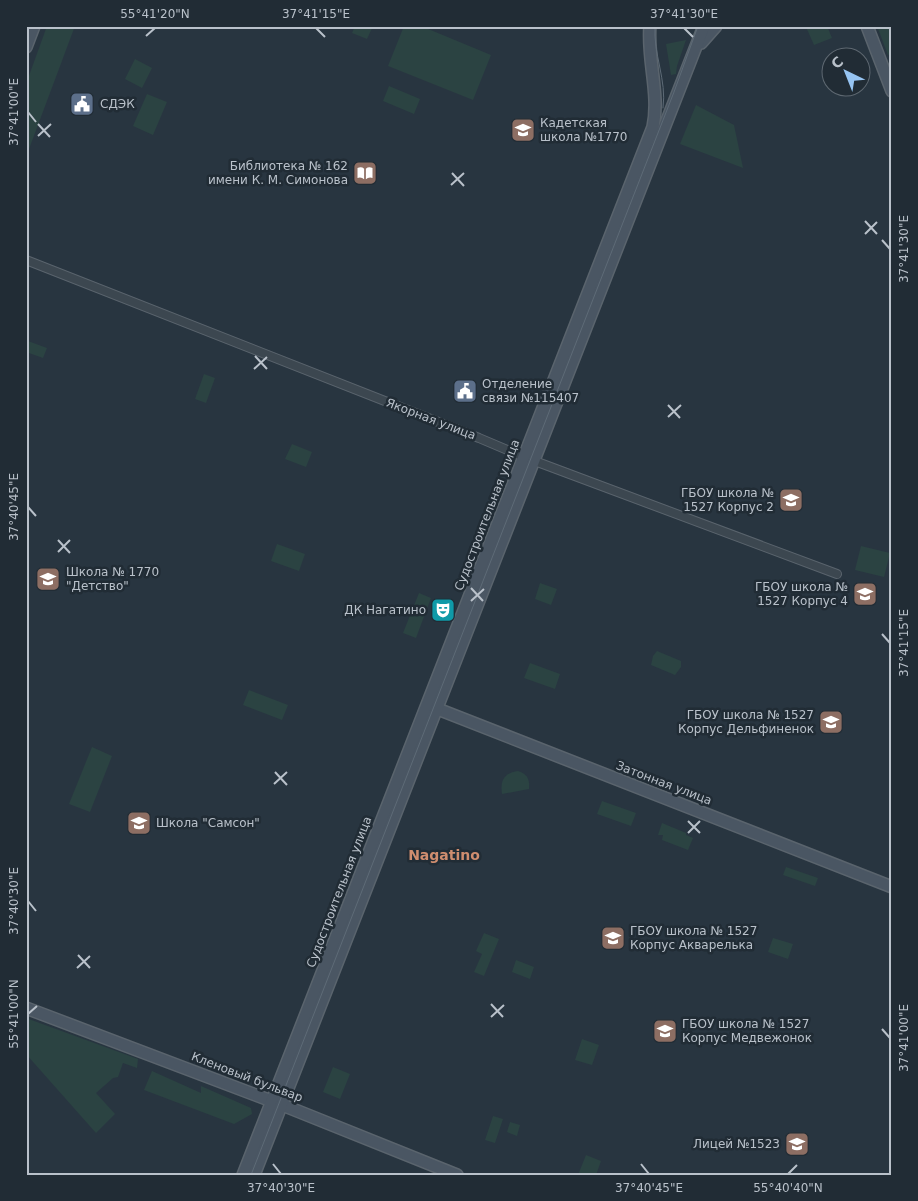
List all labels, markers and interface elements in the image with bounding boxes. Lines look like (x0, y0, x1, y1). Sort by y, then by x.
text: 55°41'20"N (120, 7, 190, 21)
text: 37°41'15"E (282, 7, 350, 21)
text: 37°41'30"E (650, 7, 718, 21)
north arrow (820, 48, 870, 98)
text: С (828, 53, 846, 72)
text: 37°41'00"E (7, 78, 21, 146)
public building icon: СДЭК (69, 91, 95, 117)
place label: СДЭК (100, 97, 135, 111)
place label: Кадетская школа №1770 (540, 116, 627, 144)
school or university icon: Кадетская школа №1770 (510, 117, 536, 143)
place label: Библиотека № 162 имени К. М. Симонова (208, 159, 348, 187)
library icon: Библиотека № 162 имени К. М. Симонова (352, 160, 378, 186)
text: 37°41'30"E (897, 215, 911, 283)
place label: Отделение связи №115407 (482, 377, 579, 405)
public building icon: Отделение связи №115407 (452, 378, 478, 404)
street label: Якорная улица (384, 395, 478, 443)
street label: Судостроительная улица (452, 437, 522, 593)
text: 37°40'45"E (7, 473, 21, 541)
place label: ГБОУ школа № 1527 Корпус 2 (681, 486, 774, 514)
school or university icon: ГБОУ школа № 1527 Корпус 2 (778, 487, 804, 513)
place label: Школа № 1770 "Детство" (66, 565, 159, 593)
school or university icon: Школа № 1770 "Детство" (35, 566, 61, 592)
place label: ГБОУ школа № 1527 Корпус 4 (755, 580, 848, 608)
school or university icon: ГБОУ школа № 1527 Корпус 4 (852, 581, 878, 607)
theatre icon: ДК Нагатино (430, 597, 456, 623)
place label: ДК Нагатино (344, 603, 426, 617)
text: 37°41'15"E (897, 609, 911, 677)
place label: ГБОУ школа № 1527 Корпус Дельфиненок (678, 708, 814, 736)
school or university icon: ГБОУ школа № 1527 Корпус Дельфиненок (818, 709, 844, 735)
street label: Затонная улица (614, 758, 714, 808)
school or university icon: Школа "Самсон" (126, 810, 152, 836)
street label: Судостроительная улица (304, 814, 374, 970)
place label: Школа "Самсон" (156, 816, 260, 830)
district label: Nagatino (408, 847, 480, 863)
text: 37°40'30"E (7, 867, 21, 935)
place label: ГБОУ школа № 1527 Корпус Акварелька (630, 924, 757, 952)
school or university icon: ГБОУ школа № 1527 Корпус Акварелька (600, 925, 626, 951)
text: 55°41'00"N (7, 979, 21, 1049)
text: 37°41'00"E (897, 1004, 911, 1072)
place label: ГБОУ школа № 1527 Корпус Медвежонок (682, 1017, 812, 1045)
school or university icon: ГБОУ школа № 1527 Корпус Медвежонок (652, 1018, 678, 1044)
street label: Кленовый бульвар (189, 1049, 305, 1105)
school or university icon: Лицей №1523 (784, 1131, 810, 1157)
place label: Лицей №1523 (693, 1137, 780, 1151)
text: 37°40'30"E (247, 1181, 315, 1195)
text: 37°40'45"E (615, 1181, 683, 1195)
text: 55°40'40"N (753, 1181, 823, 1195)

